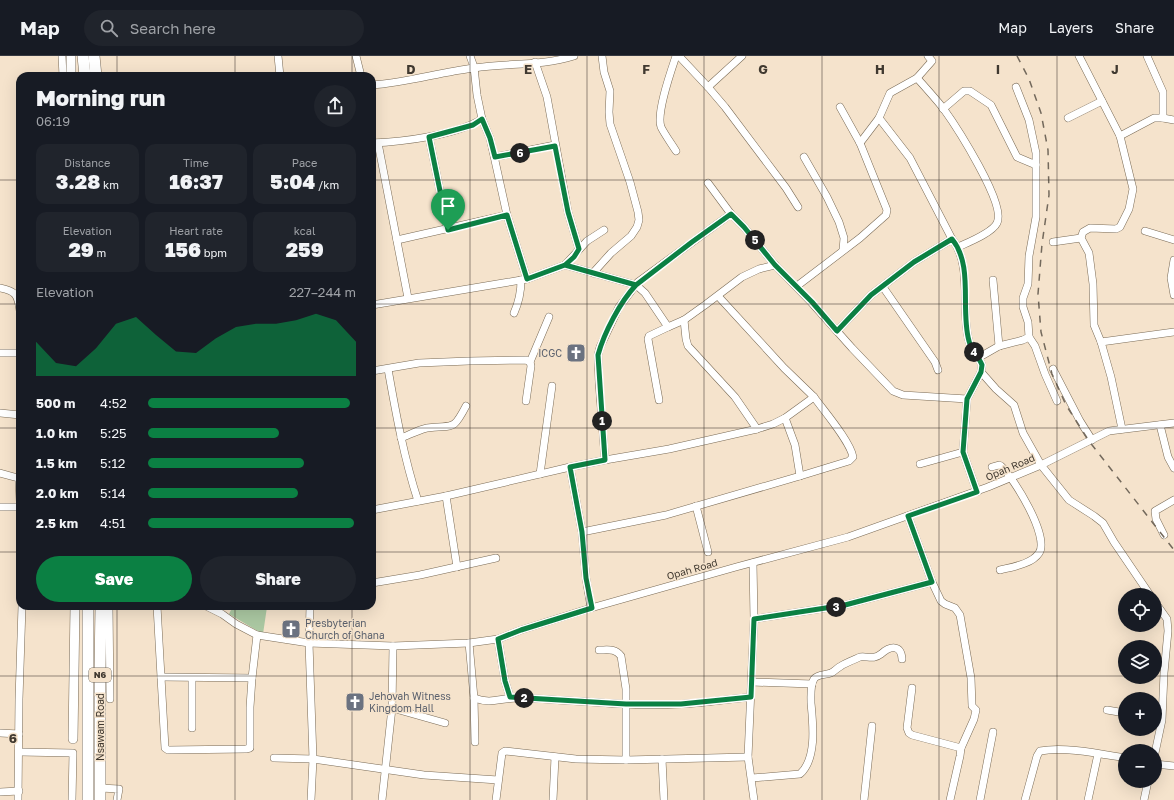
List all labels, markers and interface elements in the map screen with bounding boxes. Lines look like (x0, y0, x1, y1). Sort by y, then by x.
search box (84, 10, 364, 46)
text: Map (20, 16, 60, 39)
icon: search (98, 17, 120, 39)
text: Search here (130, 19, 216, 37)
text: Map (998, 19, 1027, 36)
text: Layers (1049, 19, 1093, 36)
text: Share (1115, 19, 1154, 36)
text: D (406, 61, 416, 77)
text: E (524, 61, 532, 77)
text: F (642, 61, 650, 77)
text: G (758, 61, 768, 77)
text: H (875, 61, 885, 77)
text: I (996, 61, 1000, 77)
text: J (1111, 61, 1119, 77)
text: Morning run (36, 84, 165, 111)
button: share (314, 85, 356, 127)
text: 06:19 (36, 113, 70, 129)
pin: 6 (510, 143, 530, 163)
text: 6 (517, 146, 524, 159)
text: Distance (64, 156, 110, 169)
text: Time (183, 156, 209, 169)
text: Pace (292, 156, 318, 169)
text: 3.28 (56, 169, 100, 193)
text: 16:37 (169, 169, 223, 193)
text: 5:04 (270, 169, 315, 193)
text: km (100, 178, 119, 191)
text: /km (315, 178, 339, 191)
pin (431, 189, 465, 230)
icon: arrive (437, 195, 459, 217)
text: Elevation (63, 224, 112, 237)
text: Heart rate (169, 224, 223, 237)
text: kcal (294, 224, 316, 237)
pin: 5 (745, 230, 765, 250)
text: 5 (752, 233, 758, 246)
text: 29 (68, 237, 94, 261)
text: 156 (165, 237, 201, 261)
text: 259 (286, 237, 324, 261)
text: m (94, 246, 106, 259)
text: bpm (201, 246, 227, 259)
text: Elevation (36, 284, 94, 300)
text: 227–244 m (289, 284, 356, 300)
church icon: ICGC (565, 342, 587, 364)
pin: 4 (964, 342, 984, 362)
text: 4 (971, 345, 977, 358)
place label: ICGC (538, 347, 562, 359)
text: 500 m (36, 395, 75, 411)
text: 4:52 (100, 395, 127, 411)
pin: 1 (592, 411, 612, 431)
text: 1 (599, 414, 605, 427)
text: 1.0 km (36, 425, 77, 441)
text: 5:25 (100, 425, 127, 441)
street label: Opah Road (984, 451, 1036, 483)
text: 1.5 km (36, 455, 77, 471)
text: 5:12 (100, 455, 125, 471)
text: 2.0 km (36, 485, 79, 501)
text: 5:14 (100, 485, 126, 501)
text: 2.5 km (36, 515, 78, 531)
text: 4:51 (100, 515, 126, 531)
button: Save (36, 556, 192, 602)
button: Share (200, 556, 356, 602)
street label: Opah Road (665, 556, 719, 582)
map controls (1118, 588, 1162, 788)
button: locate (1118, 588, 1162, 632)
pin: 3 (826, 597, 846, 617)
text: 3 (833, 600, 839, 613)
place label: Presbyterian Church of Ghana (305, 617, 385, 641)
church icon: Presbyterian Church of Ghana (280, 618, 302, 640)
button: layers (1118, 640, 1162, 684)
road number: N6 (89, 668, 111, 682)
pin: 2 (514, 688, 534, 708)
place label: Jehovah Witness Kingdom Hall (369, 690, 451, 714)
church icon: Jehovah Witness Kingdom Hall (344, 691, 366, 713)
text: 2 (521, 691, 527, 704)
button: + (1118, 692, 1162, 736)
street label: Nsawam Road (94, 693, 106, 761)
text: 6 (9, 730, 17, 746)
button: − (1118, 744, 1162, 788)

